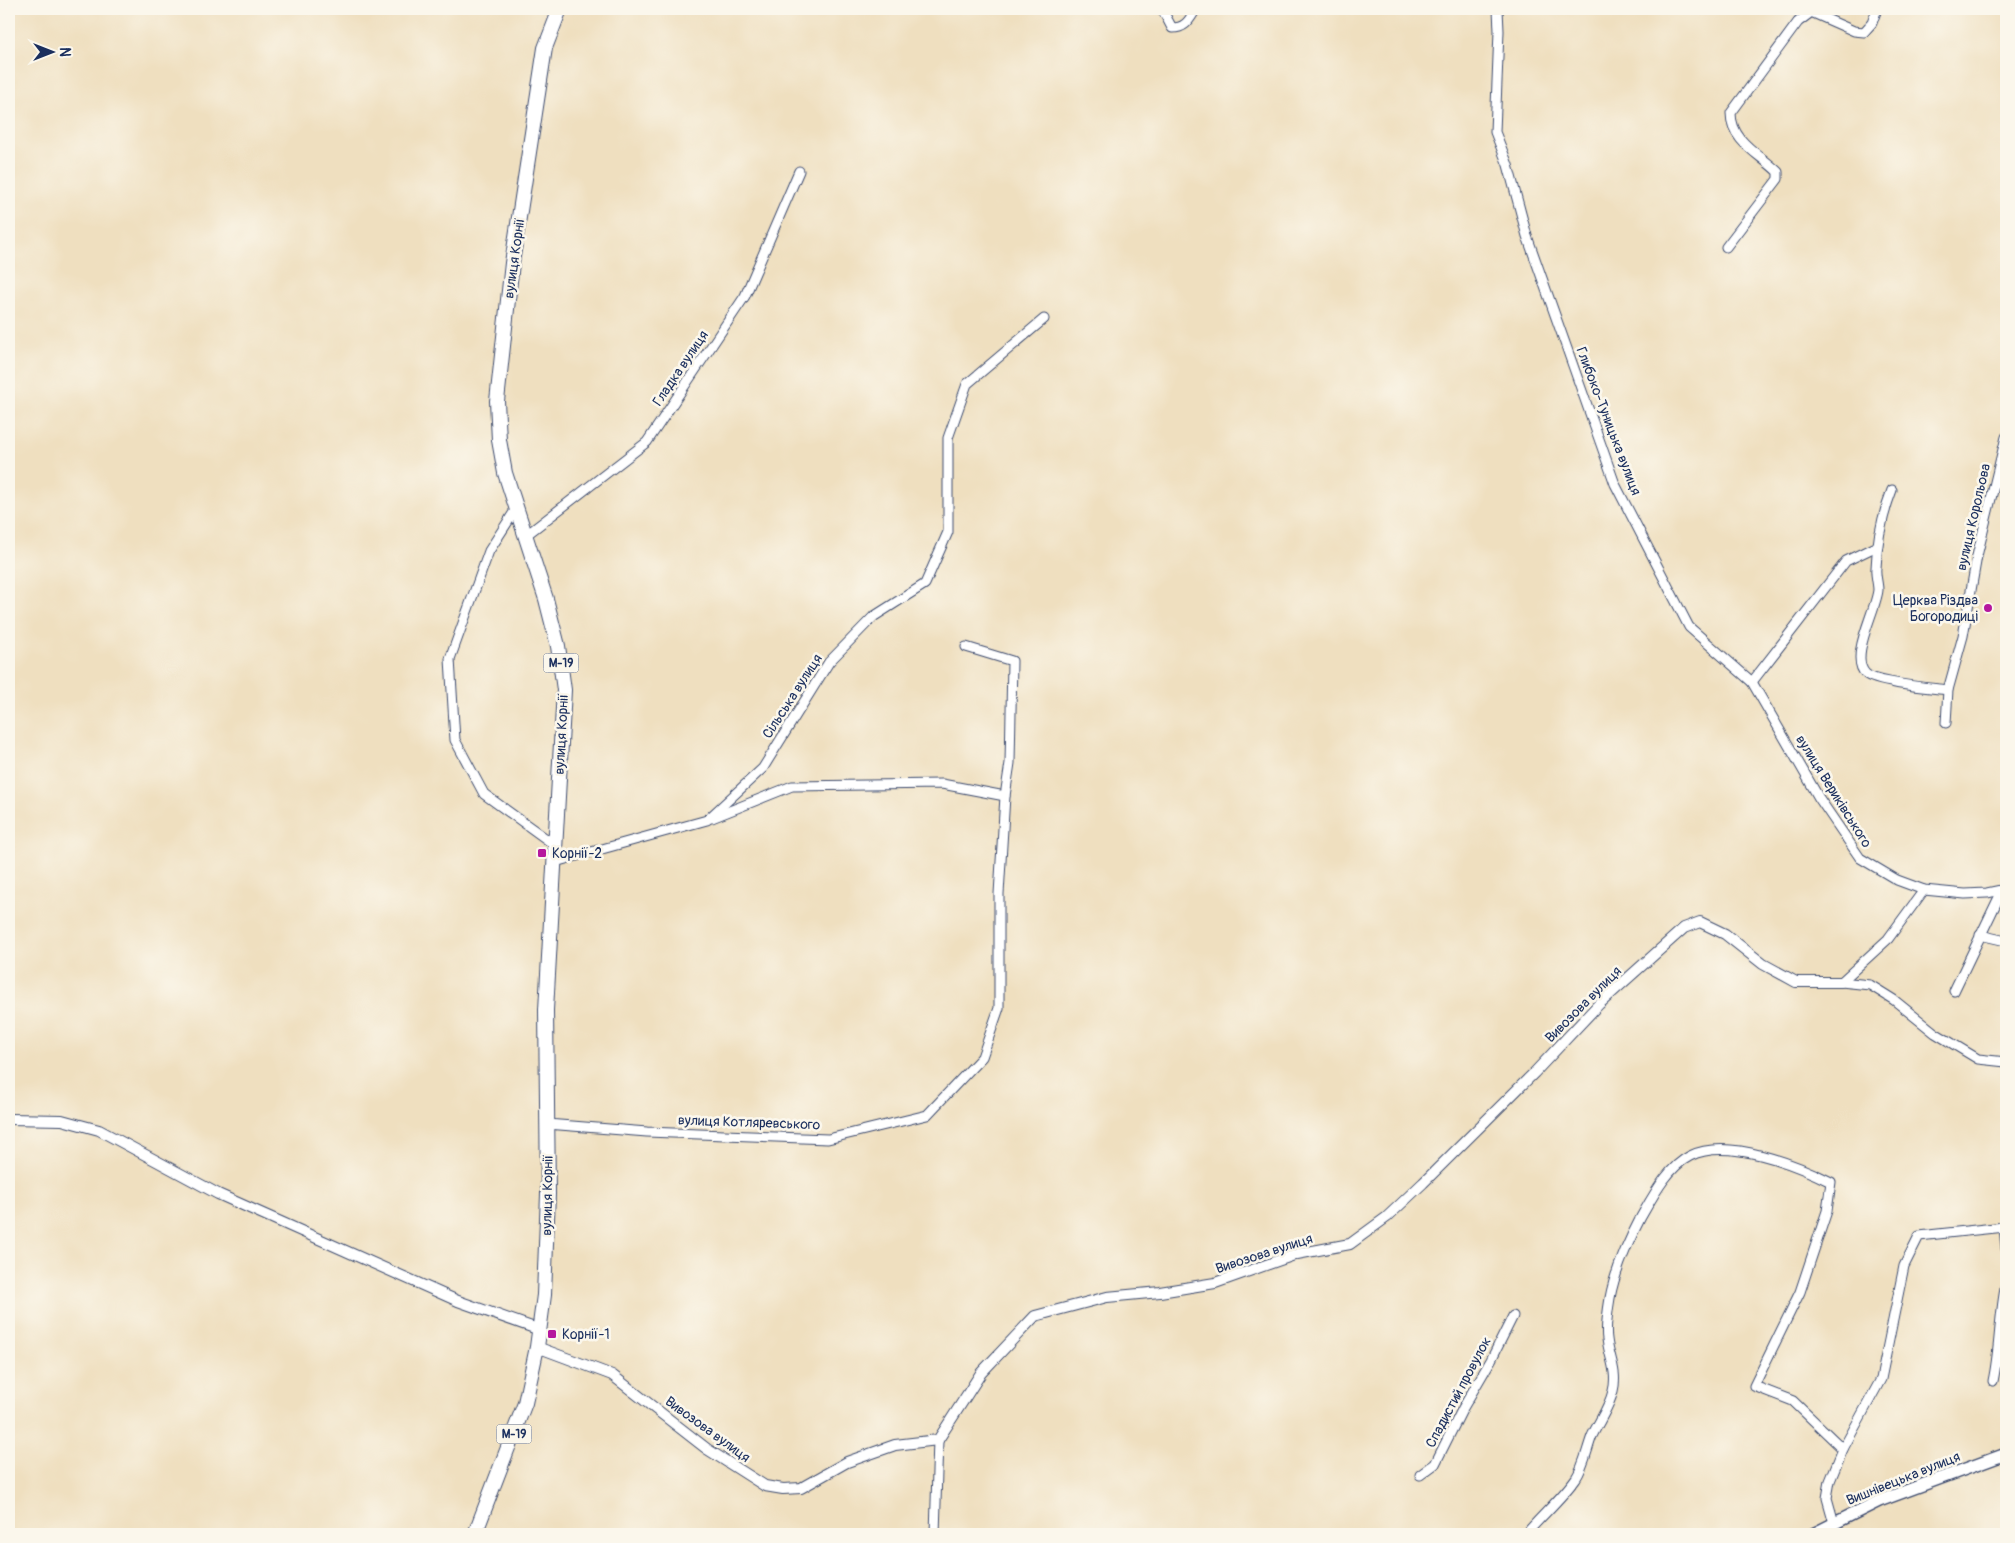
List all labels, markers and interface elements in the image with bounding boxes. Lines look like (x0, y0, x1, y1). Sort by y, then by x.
north arrow (28, 28, 78, 78)
text: N (56, 47, 73, 57)
street label: вулиця Корнії (500, 217, 529, 299)
street label: Гладка вулиця (649, 327, 712, 409)
street label: Глибоко-Туницька вулиця (1572, 345, 1645, 498)
street label: вулиця Корольова (1953, 462, 1994, 572)
place label: Церква Різдва Богородиці (1893, 592, 1978, 625)
marker: Церква Різдва Богородиці (1982, 602, 1994, 614)
street label: Сільська вулиця (759, 651, 826, 742)
road number: М-19 (544, 654, 578, 672)
street label: вулиця Корнії (551, 693, 572, 775)
street label: вулиця Вериківського (1792, 732, 1875, 851)
place label: Корнії-2 (552, 845, 602, 862)
marker: Корнії-2 (536, 847, 548, 859)
street label: Вивозова вулиця (1542, 963, 1625, 1046)
street label: вулиця Котляревського (678, 1112, 821, 1133)
street label: вулиця Корнії (538, 1154, 557, 1236)
street label: Вивозова вулиця (1213, 1230, 1315, 1277)
place label: Корнії-1 (562, 1326, 610, 1343)
marker: Корнії-1 (546, 1328, 558, 1340)
street label: Спадистий провулок (1422, 1334, 1495, 1451)
street label: Вивозова вулиця (662, 1393, 754, 1466)
road number: М-19 (496, 1425, 532, 1444)
street label: Вишнівецька вулиця (1844, 1448, 1963, 1509)

